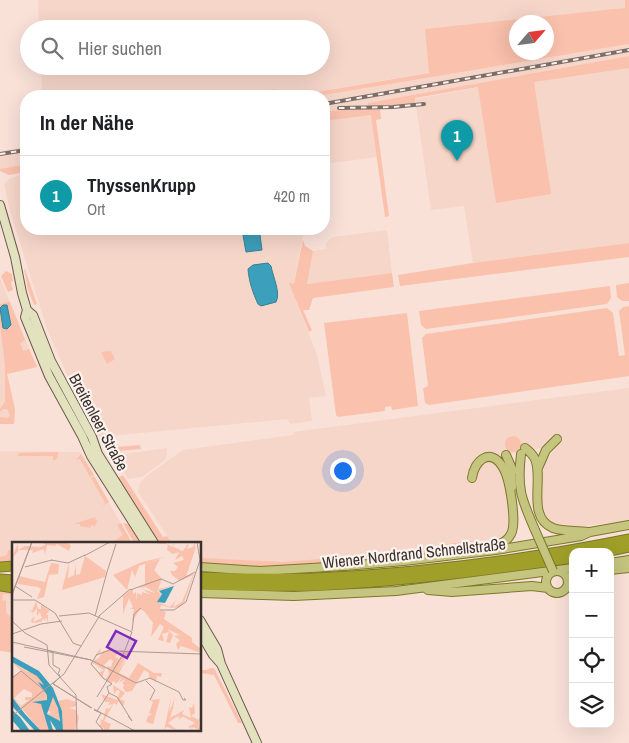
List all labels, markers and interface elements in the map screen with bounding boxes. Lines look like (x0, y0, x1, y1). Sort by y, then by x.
north arrow (509, 15, 554, 60)
search box (20, 20, 330, 75)
icon: search (38, 34, 66, 62)
text: Hier suchen (78, 35, 162, 61)
text: In der Nähe (40, 108, 134, 137)
pin: 1 (441, 120, 473, 161)
text: ThyssenKrupp (87, 172, 196, 198)
text: 1 (52, 185, 60, 207)
text: 420 m (274, 185, 310, 207)
text: Ort (87, 198, 105, 220)
street label: Breitenleer Straße (64, 370, 134, 474)
your location (330, 458, 356, 484)
street label: Wiener Nordrand Schnellstraße (321, 532, 507, 574)
inset map (12, 542, 201, 730)
map controls (569, 548, 614, 728)
button: + (569, 548, 614, 593)
button: − (569, 593, 614, 638)
button: locate (569, 638, 614, 683)
button: layers (569, 683, 614, 728)

